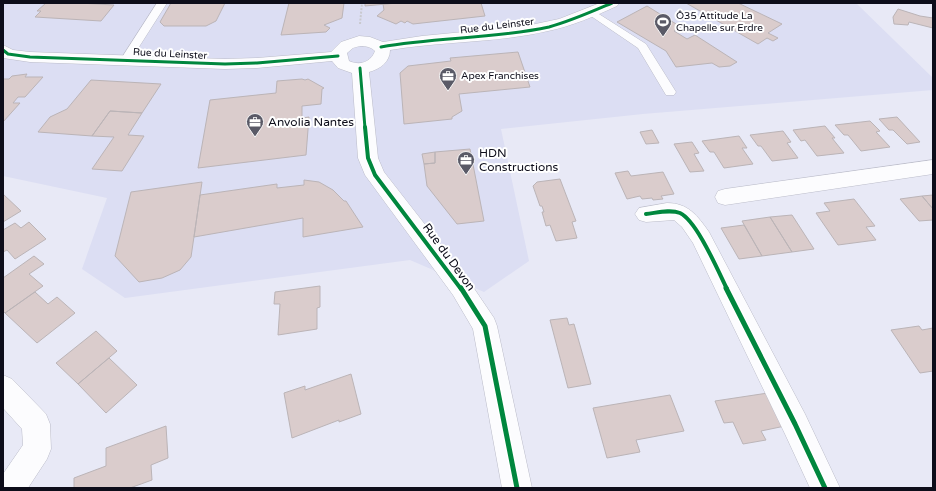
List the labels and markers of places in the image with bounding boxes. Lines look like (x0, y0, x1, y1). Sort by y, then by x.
place label: Ô35 Attitude La Chapelle sur Erdre (676, 10, 763, 34)
sports icon: Ô35 Attitude La Chapelle sur Erdre (653, 12, 673, 37)
office icon: Apex Franchises (438, 66, 458, 91)
place label: Apex Franchises (461, 70, 539, 82)
office icon: Anvolia Nantes (245, 112, 265, 137)
place label: Anvolia Nantes (268, 115, 354, 129)
place label: HDN Constructions (479, 146, 559, 174)
office icon: HDN Constructions (456, 150, 476, 175)

